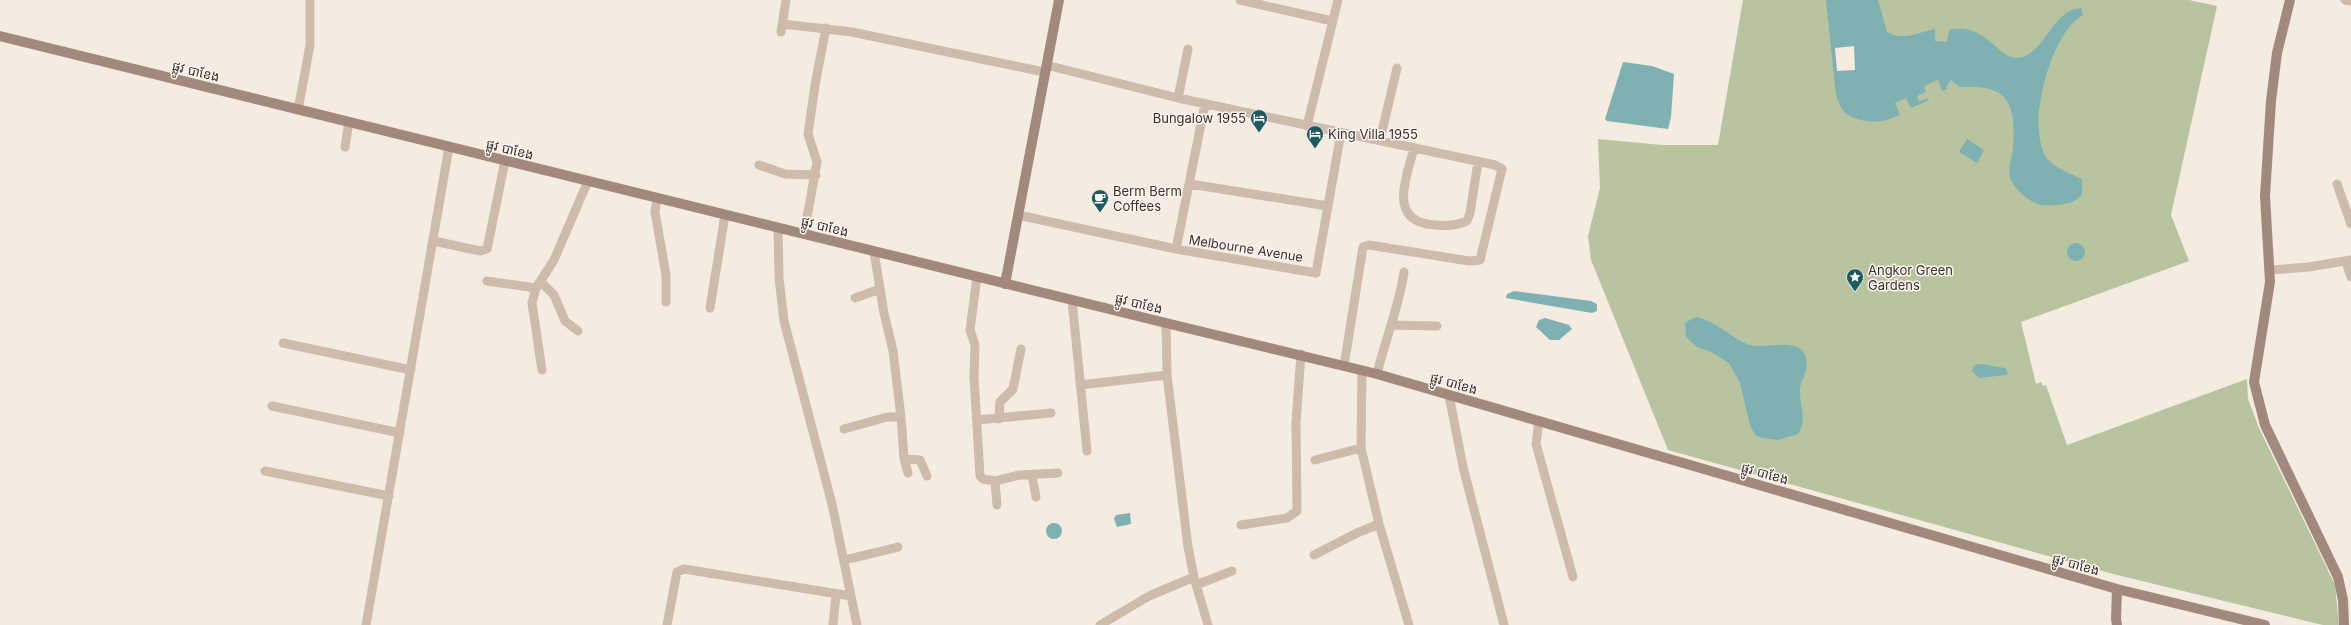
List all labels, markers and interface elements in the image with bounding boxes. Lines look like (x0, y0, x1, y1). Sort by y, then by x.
street label: ផ្លូវ បាខែង (170, 57, 221, 88)
hotel icon: Bungalow 1955 (1249, 108, 1269, 133)
place label: Bungalow 1955 (1153, 110, 1246, 126)
hotel icon: King Villa 1955 (1305, 124, 1325, 149)
place label: King Villa 1955 (1328, 126, 1418, 142)
street label: ផ្លូវ បាខែង (484, 135, 535, 166)
place label: Berm Berm Coffees (1113, 183, 1182, 214)
cafe icon: Berm Berm Coffees (1090, 188, 1110, 213)
street label: ផ្លូវ បាខែង (799, 212, 850, 243)
street label: Melbourne Avenue (1188, 231, 1304, 265)
place label: Angkor Green Gardens (1868, 262, 1953, 293)
place icon: Angkor Green Gardens (1845, 267, 1865, 292)
street label: ផ្លូវ បាខែង (1113, 289, 1164, 320)
street label: ផ្លូវ បាខែង (1427, 369, 1479, 401)
street label: ផ្លូវ បាខែង (1738, 459, 1790, 491)
street label: ផ្លូវ បាខែង (2049, 550, 2101, 582)

